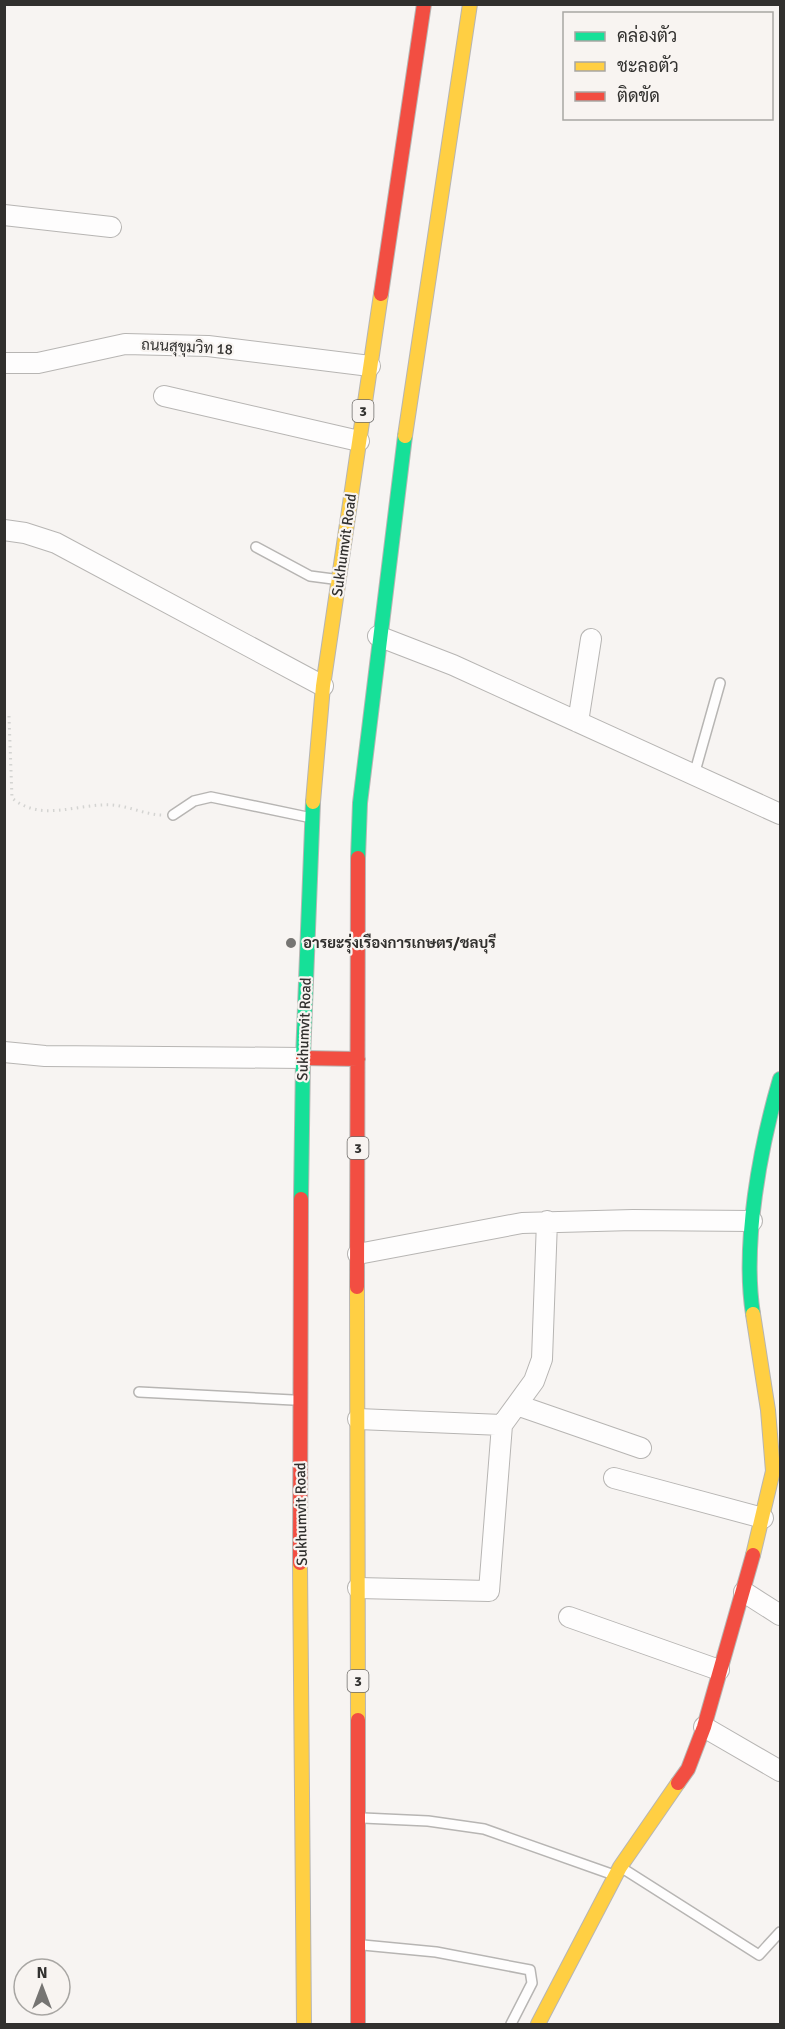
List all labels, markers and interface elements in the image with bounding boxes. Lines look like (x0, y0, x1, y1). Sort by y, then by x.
legend (563, 12, 773, 120)
text: คล่องตัว (617, 24, 677, 47)
text: ชะลอตัว (617, 55, 679, 77)
text: ติดขัด (617, 85, 660, 107)
street label: ถนนสุขุมวิท 18 (141, 336, 233, 360)
road number: 3 (352, 400, 374, 422)
street label: Sukhumvit Road (328, 492, 360, 597)
place label: อารยะรุ่งเรืองการเกษตร/ชลบุรี (303, 933, 496, 954)
marker: อารยะรุ่งเรืองการเกษตร/ชลบุรี (284, 936, 298, 950)
street label: Sukhumvit Road (293, 977, 315, 1081)
road number: 3 (348, 1137, 368, 1159)
street label: Sukhumvit Road (291, 1462, 311, 1566)
road number: 3 (348, 1670, 368, 1692)
north arrow (12, 1957, 72, 2017)
text: N (36, 1963, 48, 1983)

